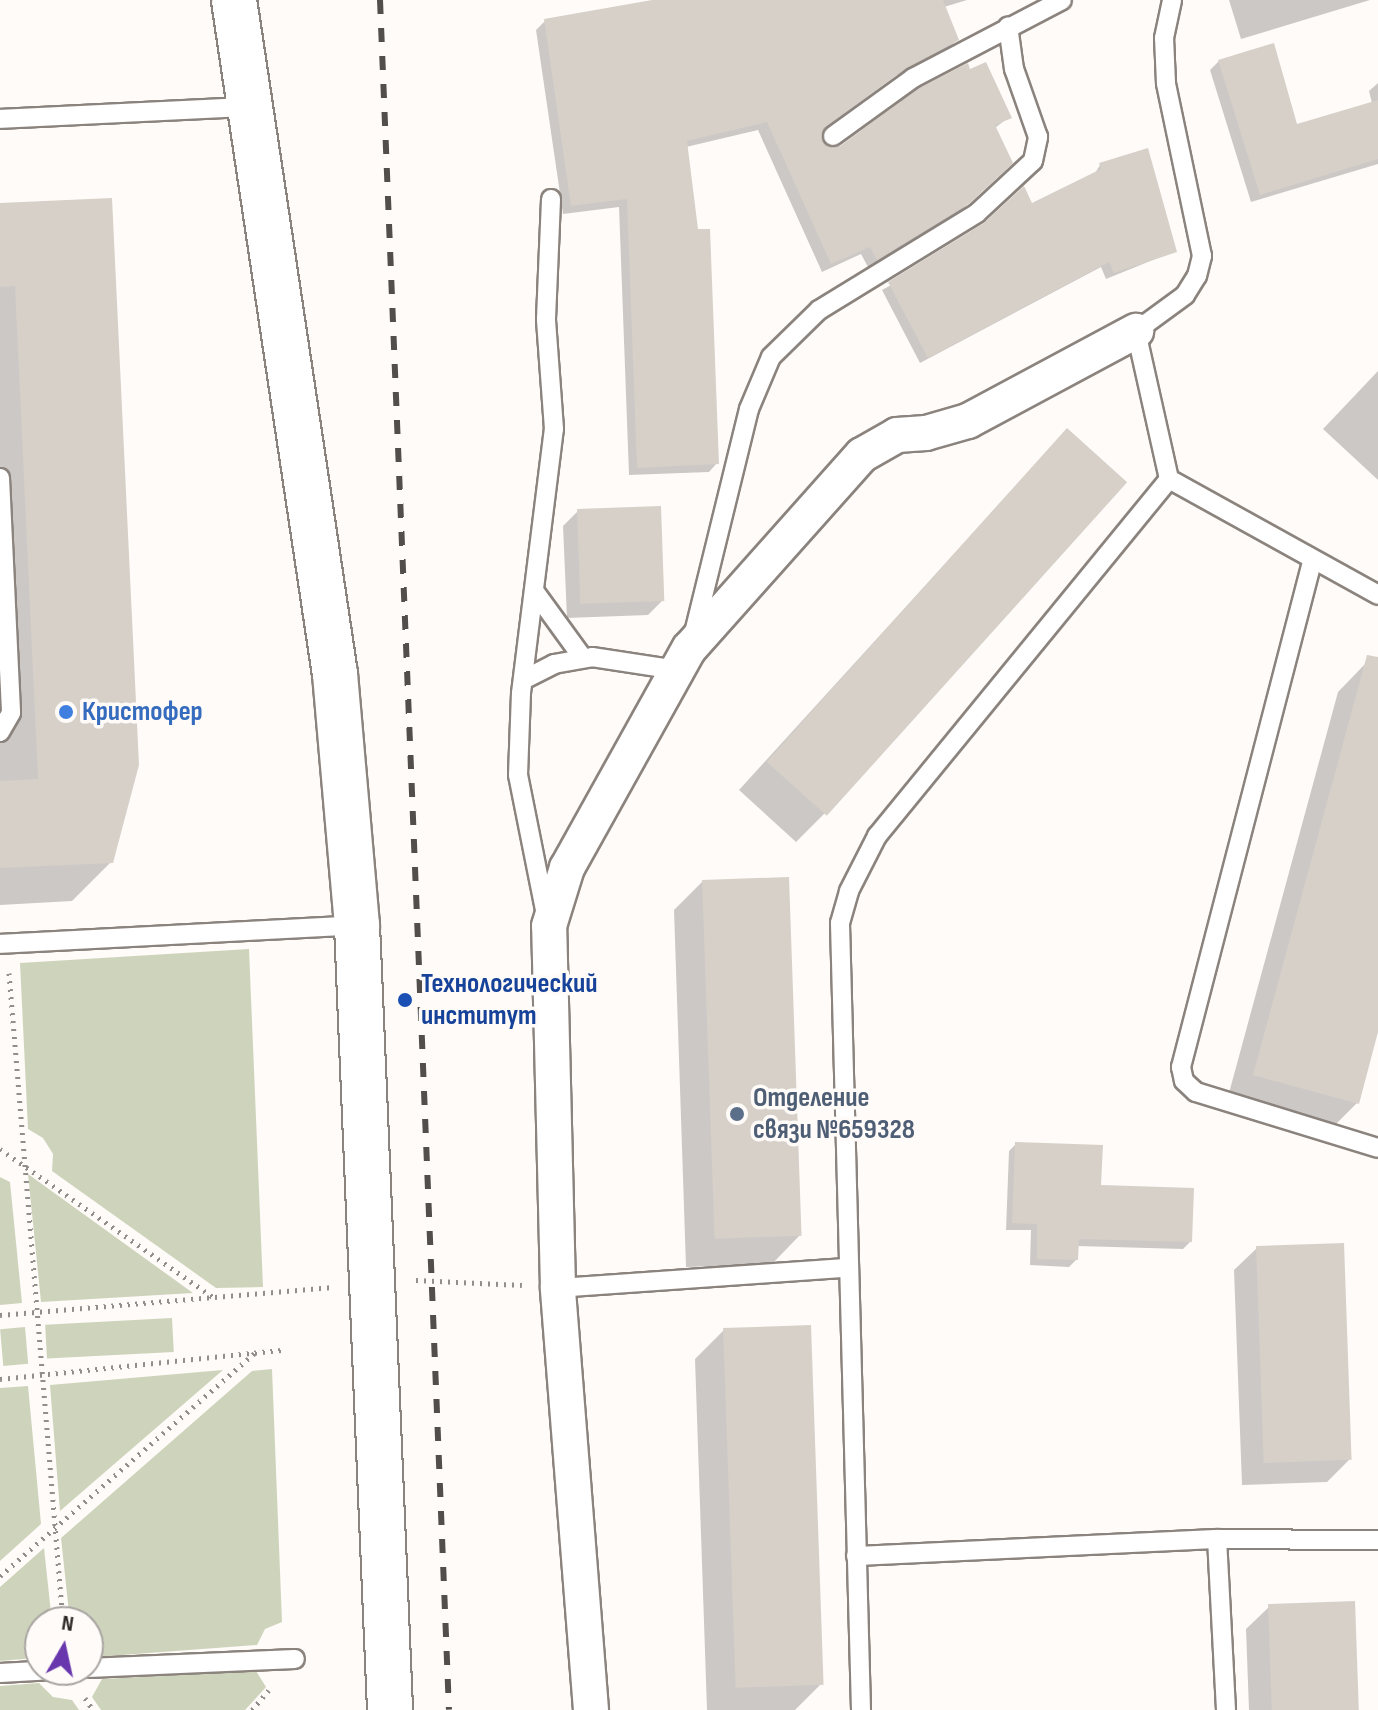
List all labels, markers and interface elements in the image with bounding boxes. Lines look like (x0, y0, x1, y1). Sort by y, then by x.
place label: Кристофер (82, 695, 203, 729)
marker: Кристофер (57, 703, 75, 721)
place label: Технологический институт (421, 967, 597, 1033)
marker: Технологический институт (396, 991, 414, 1009)
place label: Отделение связи №659328 (753, 1081, 915, 1147)
marker: Отделение связи №659328 (728, 1105, 746, 1123)
north arrow (24, 1606, 104, 1686)
text: N (60, 1610, 75, 1638)

